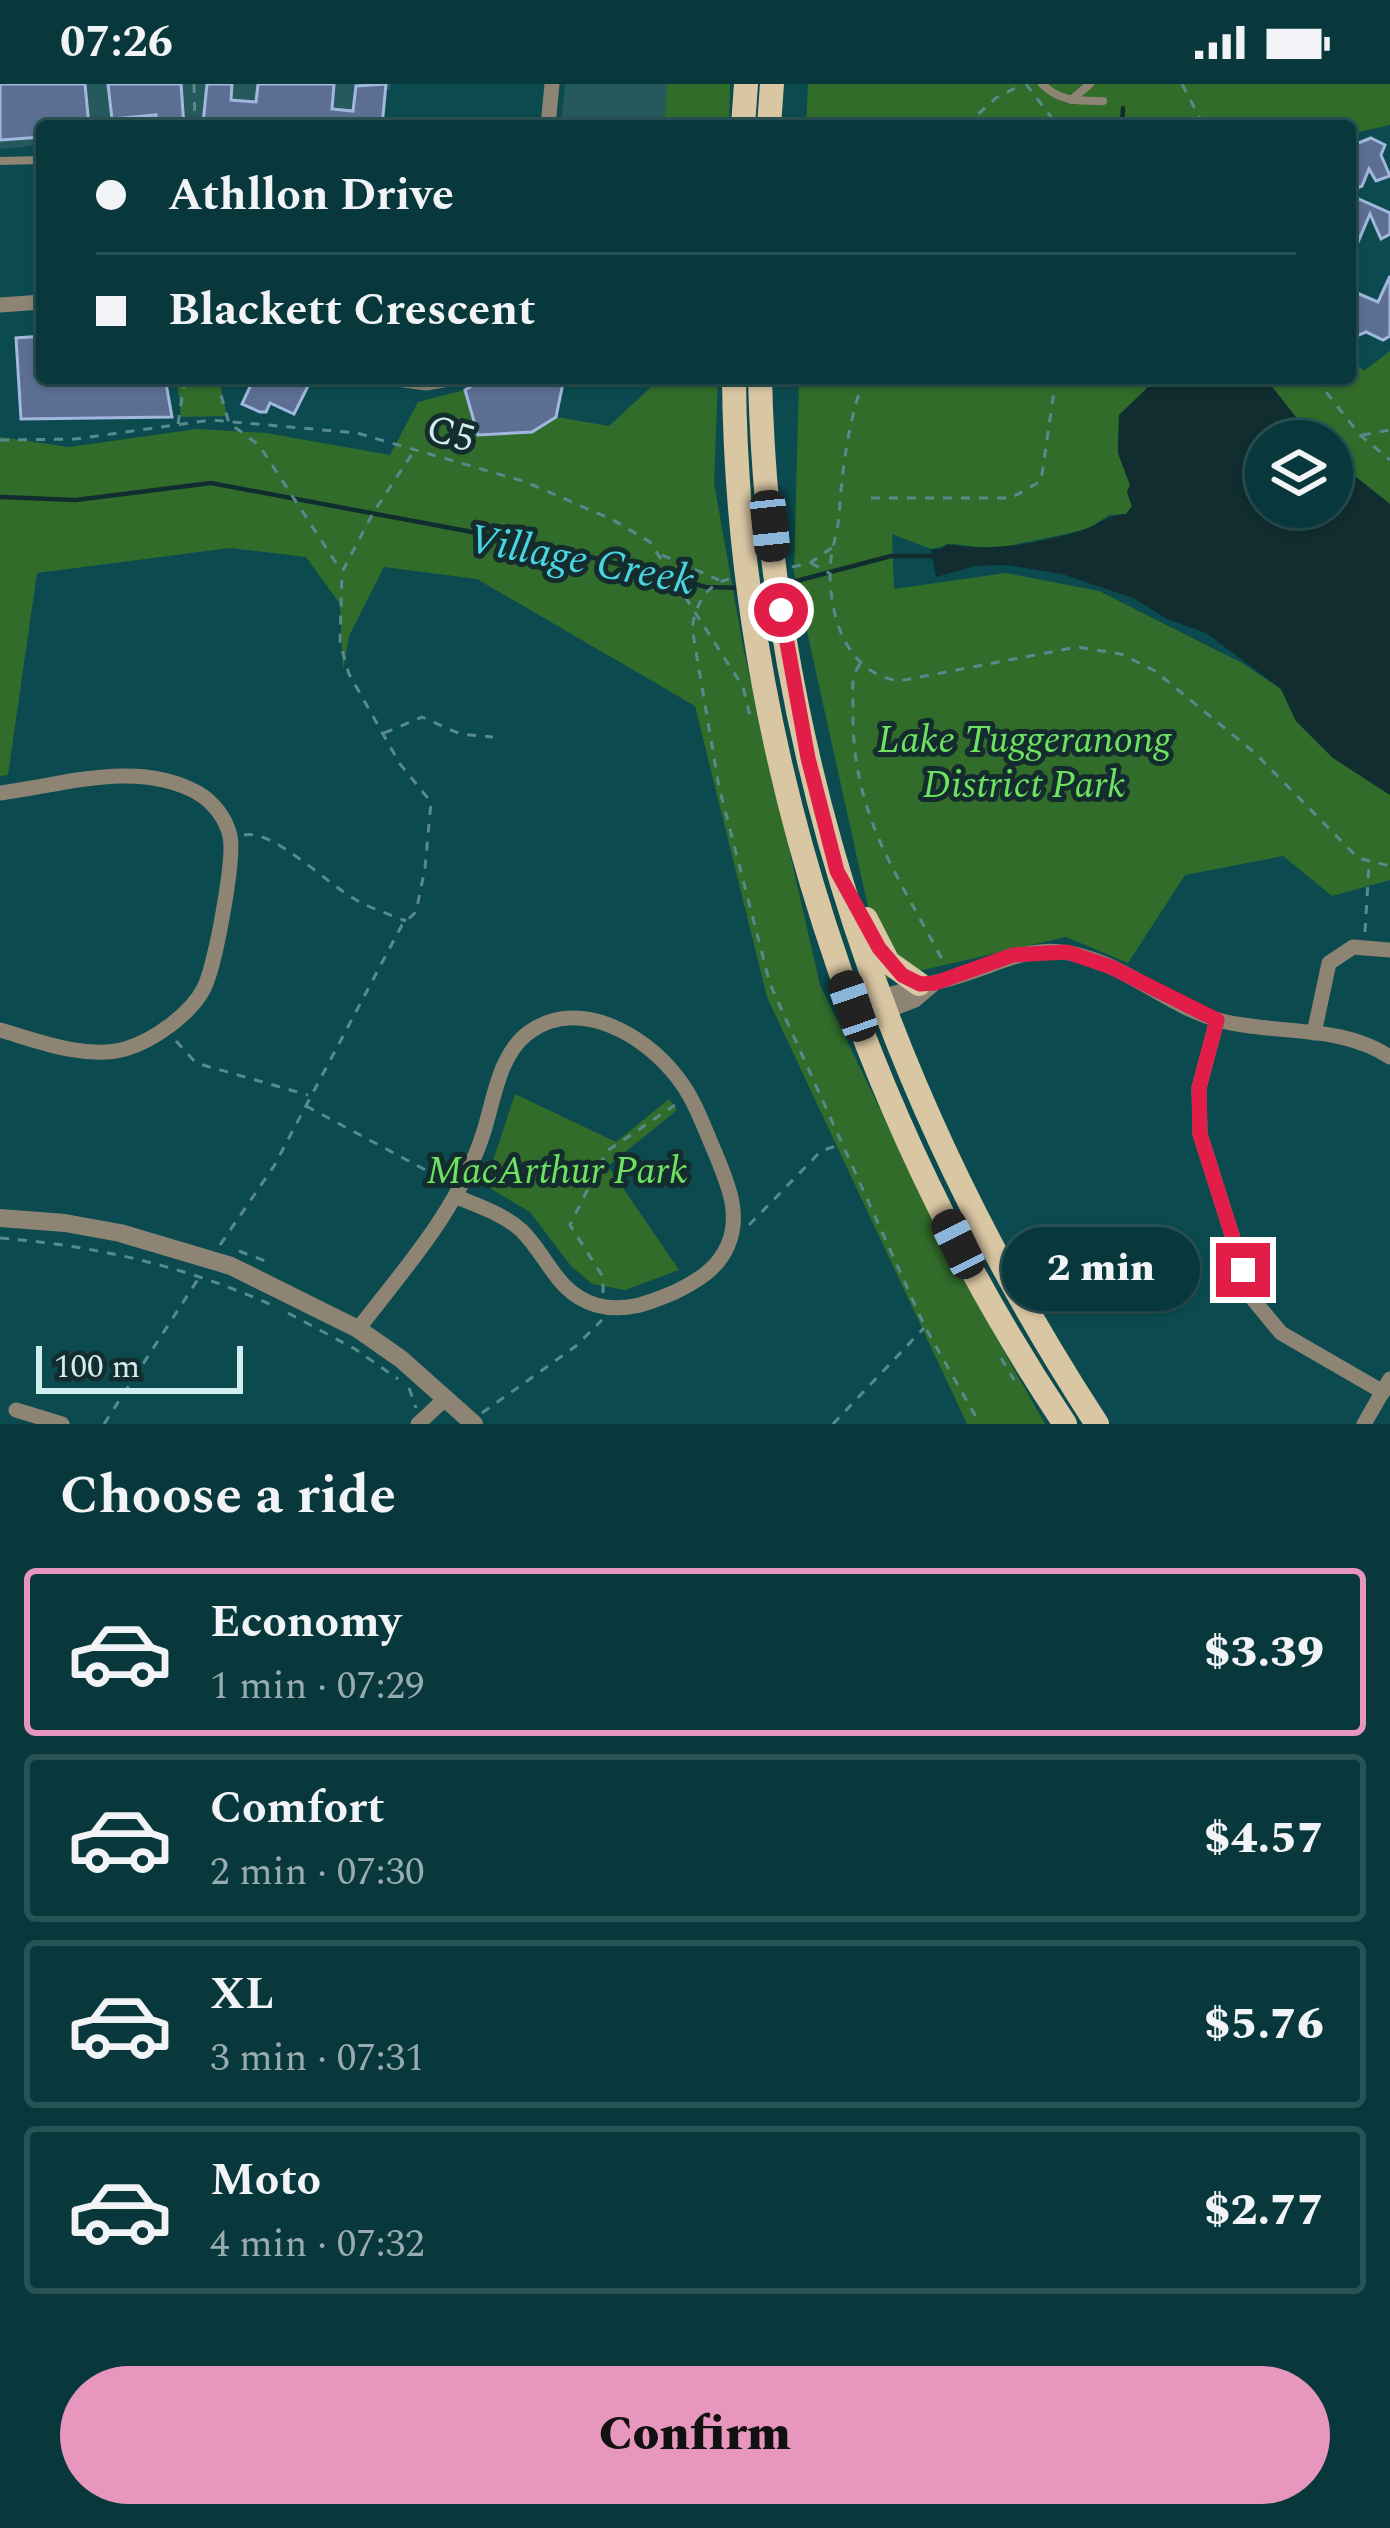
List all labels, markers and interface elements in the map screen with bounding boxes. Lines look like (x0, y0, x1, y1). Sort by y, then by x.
text: 07:26 (60, 8, 173, 77)
text: Athllon Drive (168, 161, 454, 230)
text: Blackett Crescent (168, 276, 536, 345)
street label: C5 (419, 399, 481, 469)
map controls (1245, 420, 1353, 528)
button: layers (1245, 420, 1353, 528)
car (748, 488, 792, 564)
water label: Village Creek (463, 508, 700, 613)
route start (754, 583, 808, 637)
park label: Lake Tuggeranong District Park (877, 711, 1172, 815)
car (824, 966, 882, 1046)
park label: MacArthur Park (427, 1142, 688, 1201)
car (926, 1204, 990, 1284)
callout: 2 min (1003, 1228, 1201, 1312)
text: 2 min (1047, 1239, 1155, 1298)
route end (1216, 1243, 1270, 1297)
scale bar (36, 1340, 243, 1393)
text: 100 m (54, 1342, 140, 1392)
text: Choose a ride (60, 1455, 396, 1537)
text: Economy (210, 1588, 401, 1657)
icon: car (66, 1598, 174, 1706)
text: $3.39 (1203, 1618, 1324, 1687)
text: 1 min · 07:29 (210, 1657, 425, 1716)
text: Comfort (210, 1774, 385, 1843)
icon: car (66, 1784, 174, 1892)
text: $4.57 (1203, 1804, 1324, 1873)
text: 2 min · 07:30 (210, 1843, 425, 1902)
text: XL (210, 1960, 274, 2029)
icon: car (66, 1970, 174, 2078)
text: $5.76 (1203, 1990, 1324, 2059)
text: 3 min · 07:31 (210, 2029, 425, 2088)
text: Moto (210, 2146, 321, 2215)
icon: car (66, 2156, 174, 2264)
text: $2.77 (1203, 2176, 1324, 2245)
text: 4 min · 07:32 (210, 2215, 425, 2274)
button: Confirm (60, 2366, 1330, 2504)

